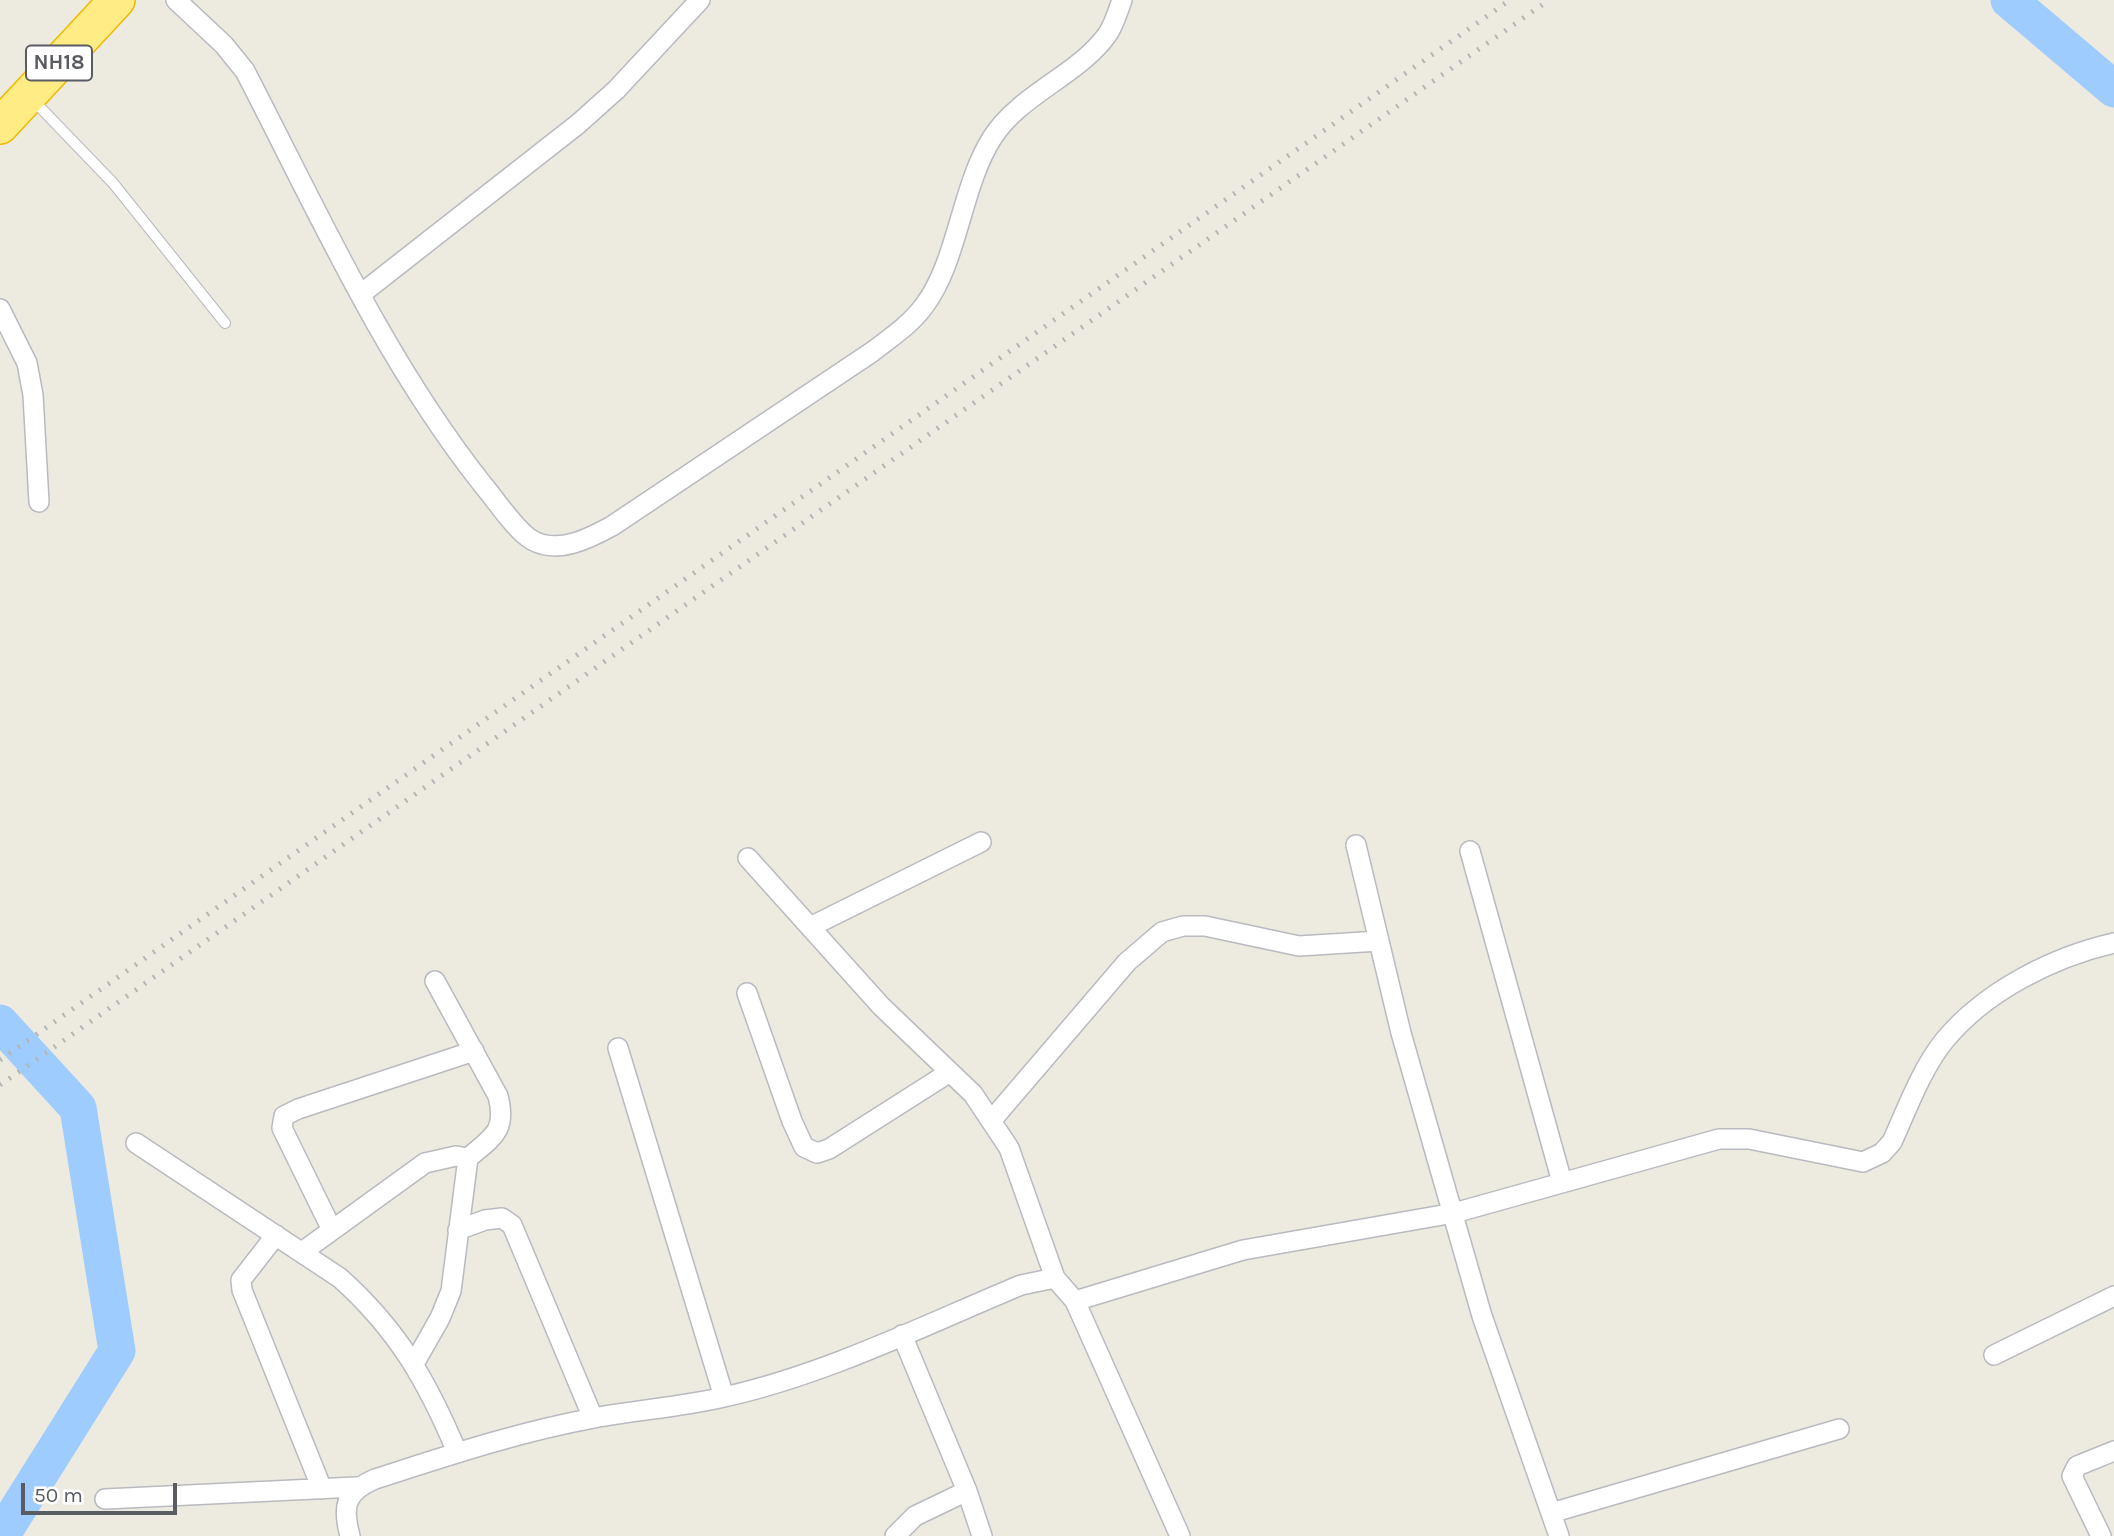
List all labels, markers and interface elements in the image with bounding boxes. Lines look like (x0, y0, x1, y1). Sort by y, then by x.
road number: NH18 (26, 46, 92, 80)
scale bar (24, 1470, 180, 1514)
text: 50 m (34, 1483, 83, 1507)

